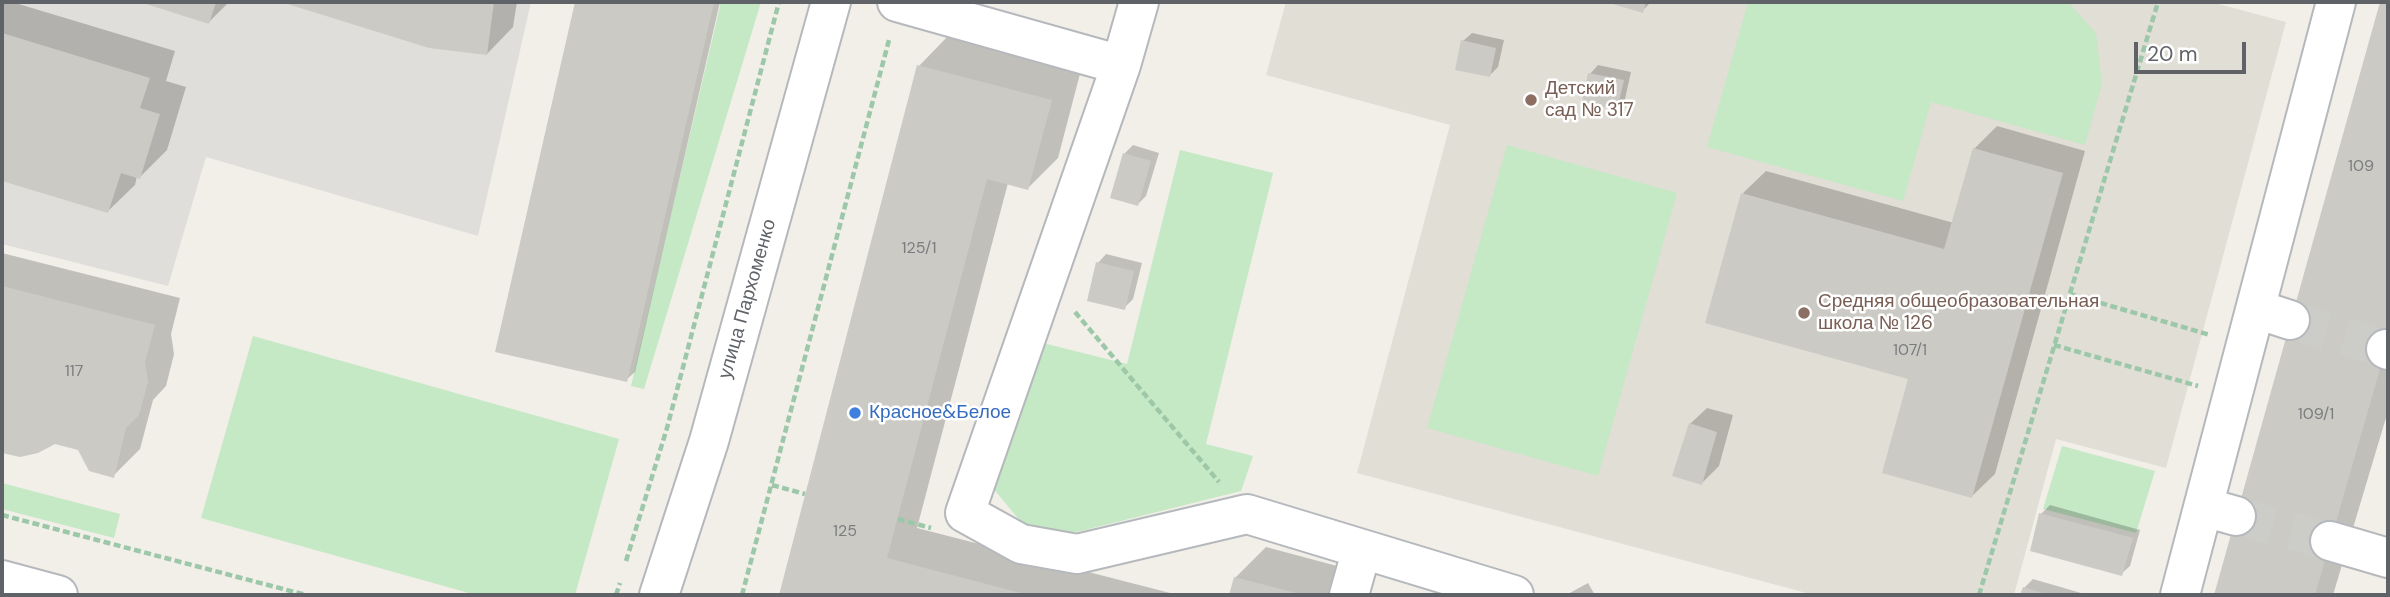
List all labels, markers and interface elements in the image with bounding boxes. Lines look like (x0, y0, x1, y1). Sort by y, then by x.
scale bar (2138, 28, 2250, 72)
text: 20 m (2147, 40, 2198, 68)
place label: Детский сад № 317 (1545, 78, 1634, 122)
marker: Детский сад № 317 (1523, 92, 1539, 108)
house number: 109 (2348, 157, 2374, 177)
street label: улица Пархоменко (714, 217, 782, 381)
house number: 125/1 (902, 239, 936, 259)
place label: Средняя общеобразовательная школа № 126 (1818, 291, 2099, 335)
marker: Средняя общеобразовательная школа № 126 (1796, 305, 1812, 321)
house number: 107/1 (1893, 341, 1927, 361)
house number: 117 (65, 362, 83, 382)
place label: Красное&Белое (869, 402, 1011, 424)
marker: Красное&Белое (847, 405, 863, 421)
house number: 109/1 (2298, 405, 2334, 425)
house number: 125 (833, 522, 857, 542)

